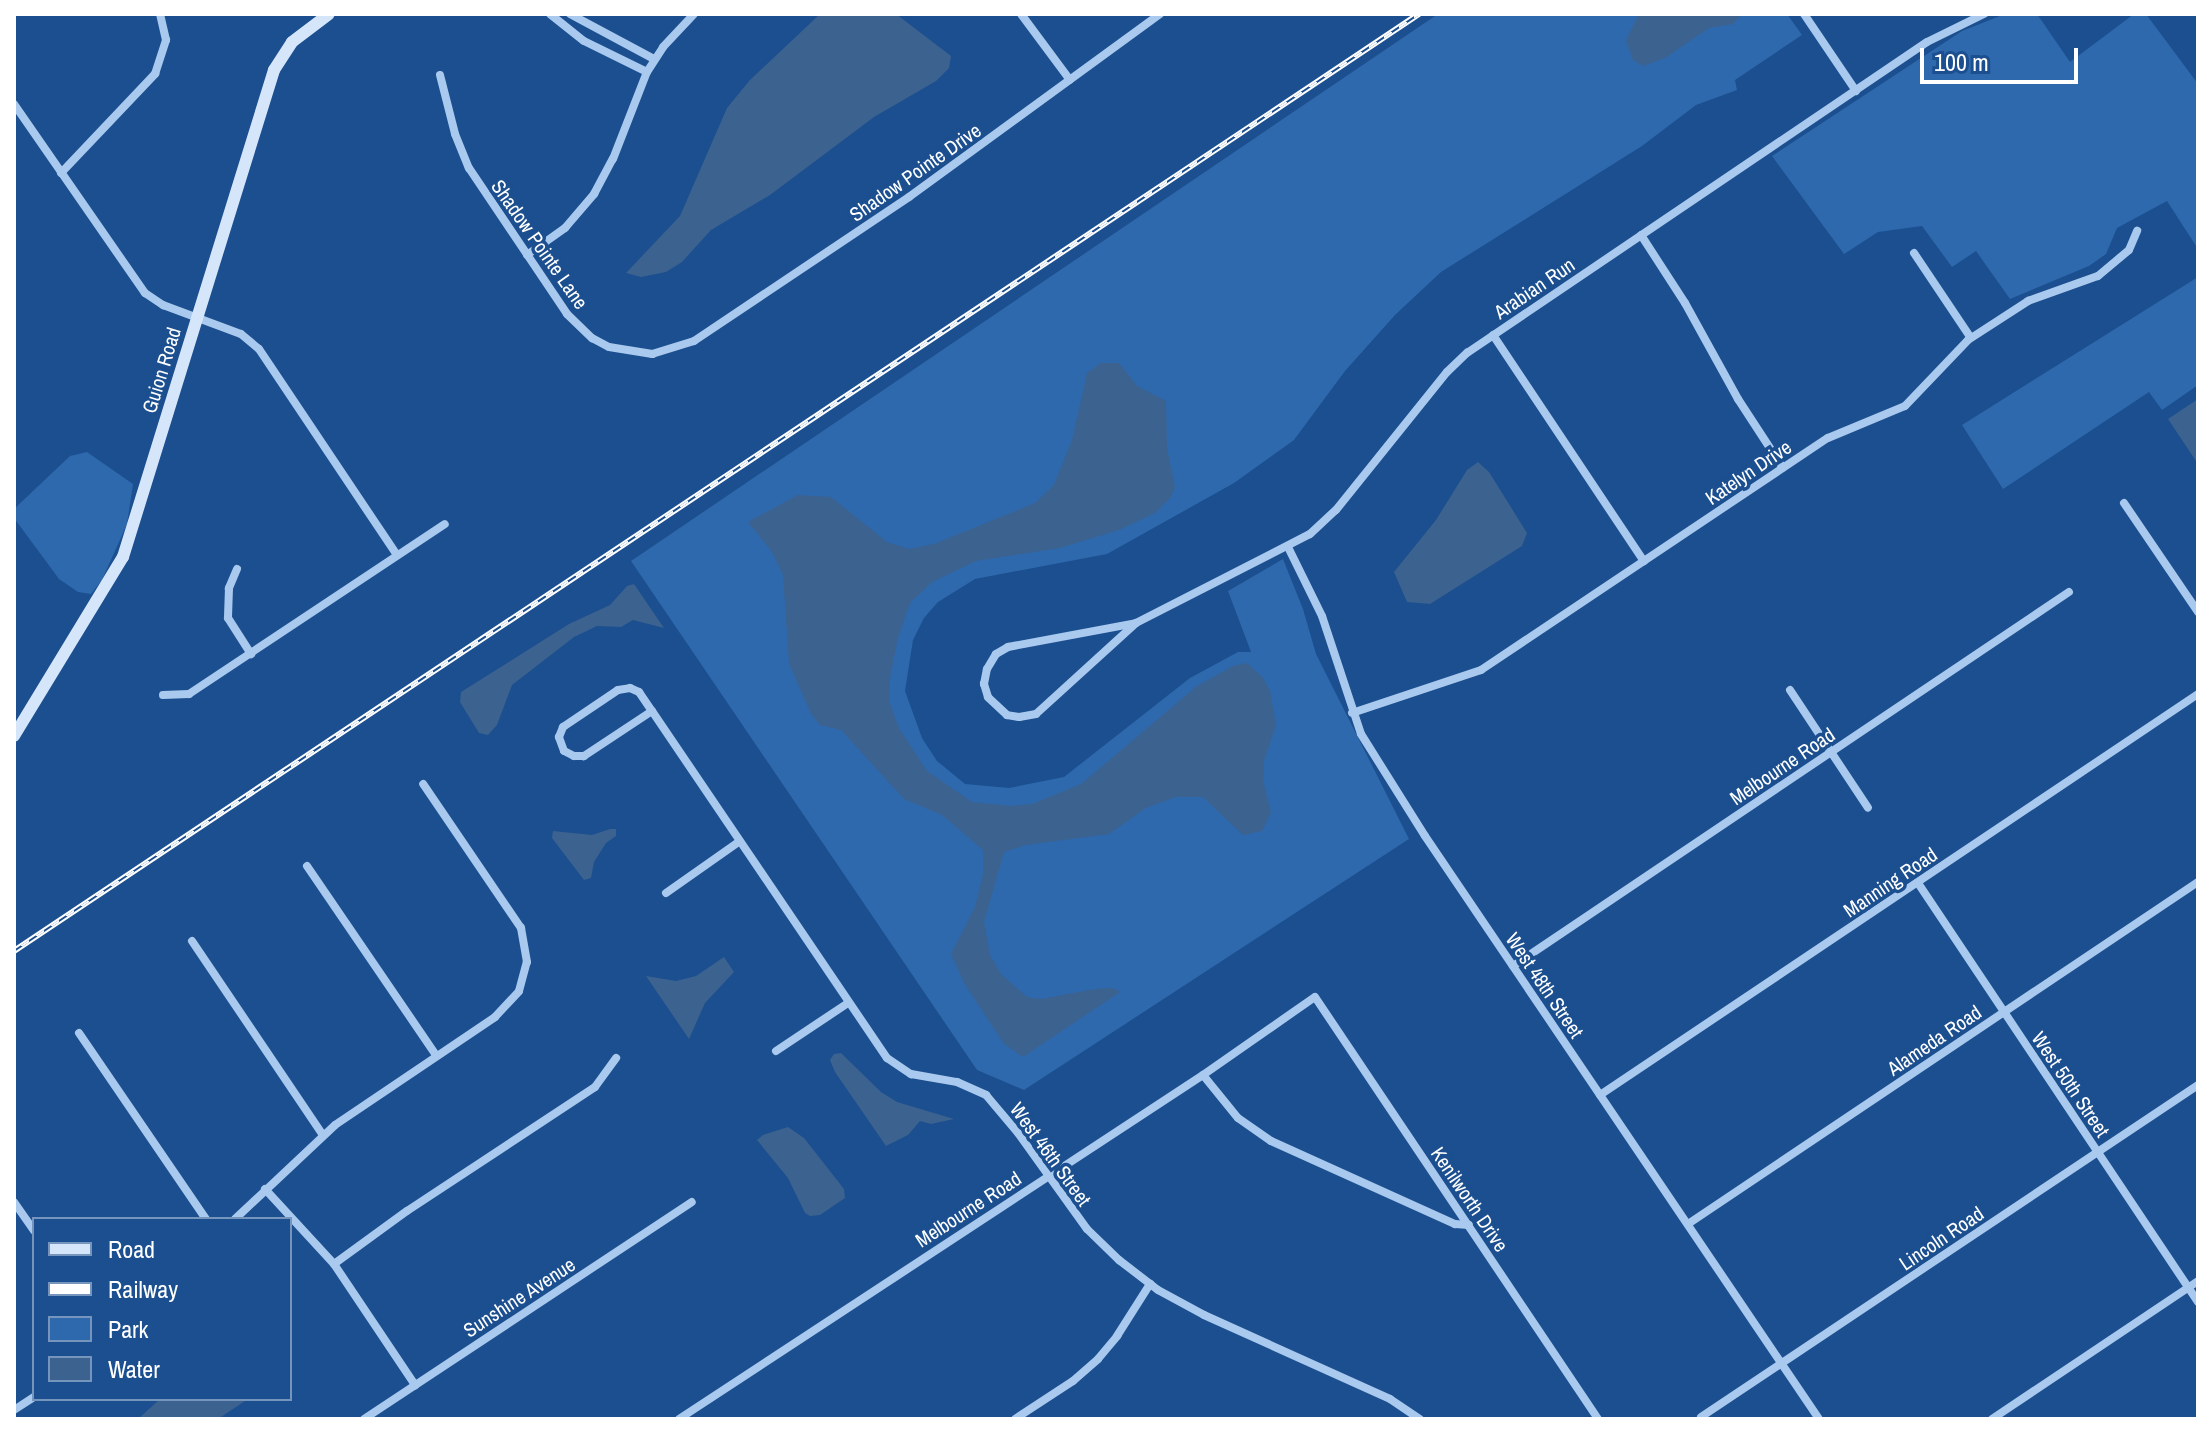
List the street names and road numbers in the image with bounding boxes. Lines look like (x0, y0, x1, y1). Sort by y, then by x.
street label: Shadow Pointe Drive (845, 118, 985, 226)
street label: Shadow Pointe Lane (486, 175, 594, 313)
street label: Arabian Run (1489, 252, 1579, 324)
street label: Guion Road (137, 324, 185, 416)
street label: Katelyn Drive (1700, 435, 1796, 509)
street label: Melbourne Road (1725, 722, 1839, 810)
street label: Manning Road (1839, 842, 1941, 922)
street label: West 48th Street (1501, 928, 1589, 1042)
street label: Alameda Road (1882, 1000, 1986, 1080)
street label: West 50th Street (2027, 1027, 2115, 1141)
street label: West 46th Street (1005, 1098, 1097, 1210)
street label: Kenilworth Drive (1426, 1142, 1514, 1256)
street label: Melbourne Road (911, 1166, 1025, 1252)
street label: Lincoln Road (1894, 1201, 1988, 1275)
street label: Sunshine Avenue (458, 1252, 580, 1342)

